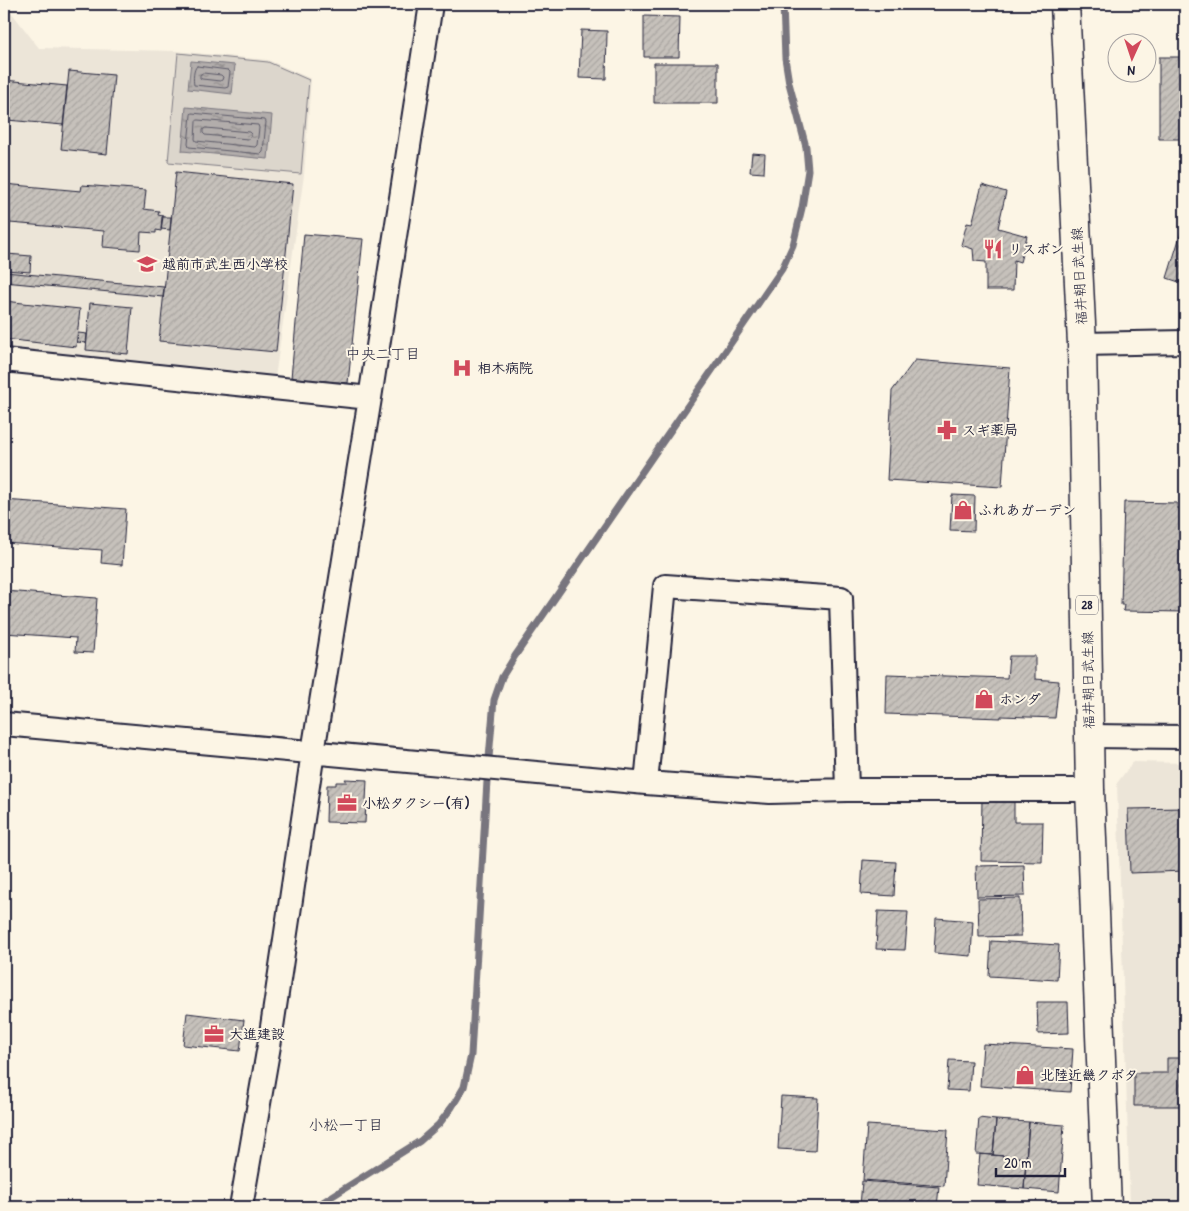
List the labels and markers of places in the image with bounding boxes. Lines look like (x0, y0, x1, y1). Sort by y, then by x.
restaurant icon: リスボン (982, 238, 1004, 260)
place label: リスボン (1008, 239, 1064, 258)
school or university icon: 越前市武生西小学校 (136, 253, 158, 275)
place label: 越前市武生西小学校 (162, 254, 288, 273)
hospital icon: 相木病院 (451, 357, 473, 379)
place label: 相木病院 (477, 358, 533, 377)
pharmacy icon: スギ薬局 (936, 419, 958, 441)
place label: スギ薬局 (962, 420, 1018, 439)
shop icon: ふれあガーデン (952, 499, 974, 521)
place label: ふれあガーデン (978, 500, 1076, 519)
shop icon: ホンダ (973, 688, 995, 710)
place label: ホンダ (999, 689, 1041, 708)
office icon: 小松タクシー(有) (336, 792, 358, 814)
place label: 小松タクシー(有) (362, 793, 470, 812)
office icon: 大進建設 (203, 1023, 225, 1045)
place label: 大進建設 (229, 1024, 285, 1043)
shop icon: 北陸近畿クボタ (1014, 1064, 1036, 1086)
place label: 北陸近畿クボタ (1040, 1065, 1138, 1084)

